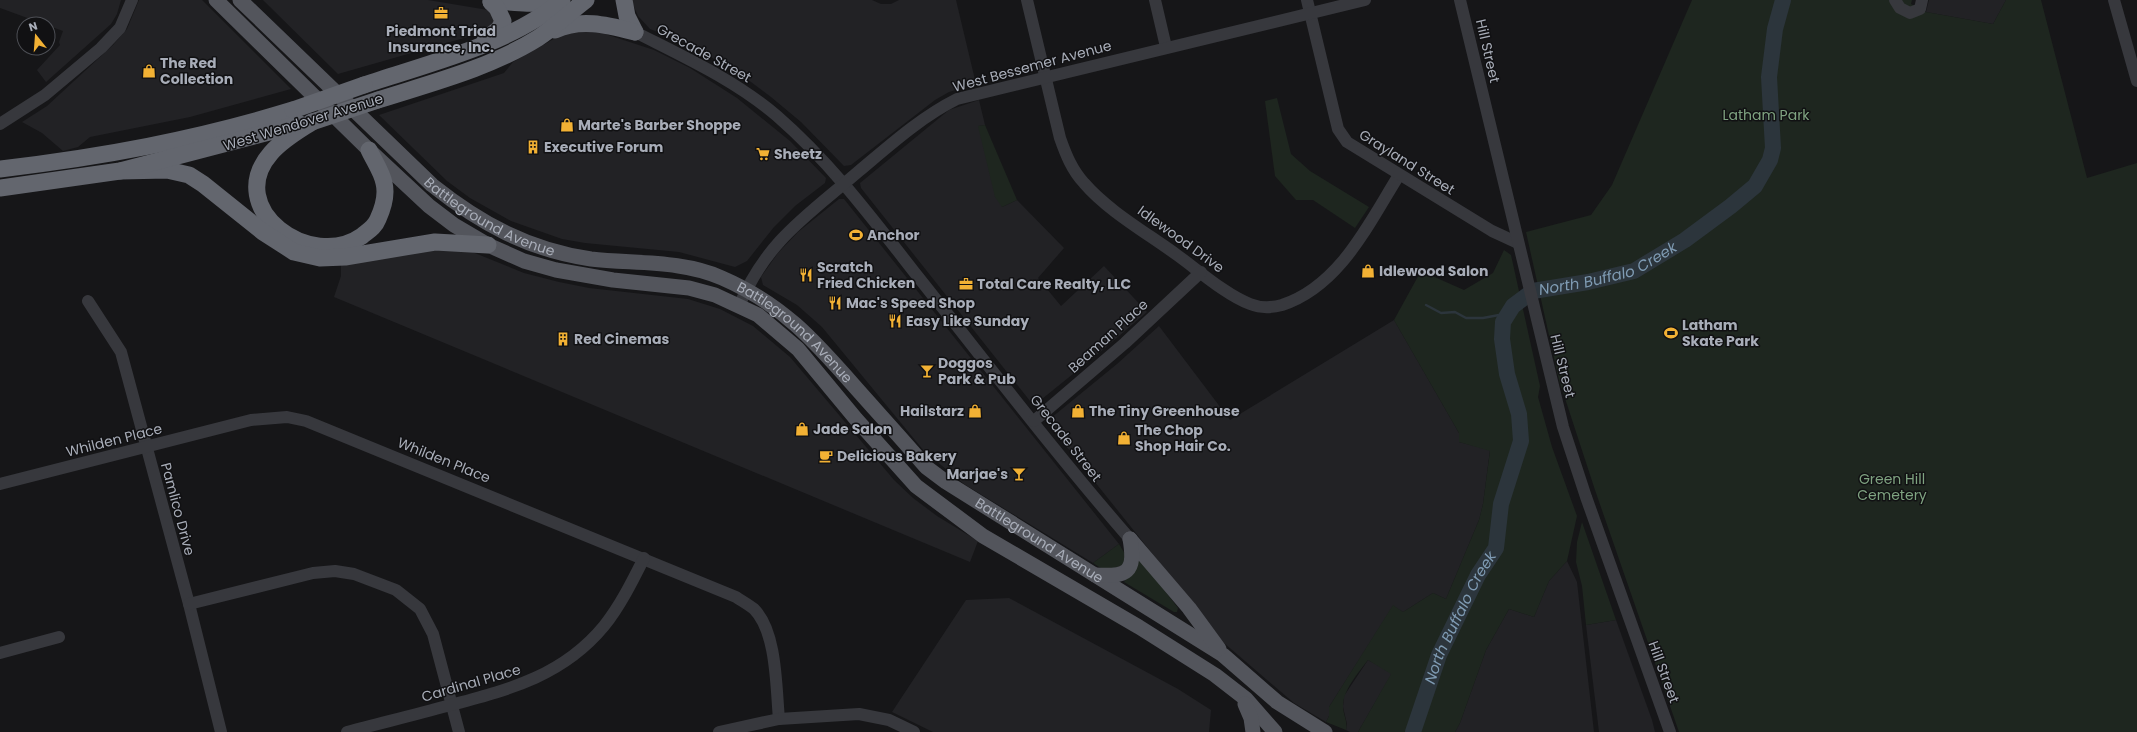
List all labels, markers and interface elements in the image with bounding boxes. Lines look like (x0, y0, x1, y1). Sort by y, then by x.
office icon: Piedmont Triad Insurance, Inc. (433, 5, 449, 21)
north arrow (16, 16, 56, 56)
street label: Hill Street (1471, 17, 1505, 85)
text: N (27, 18, 39, 35)
street label: Grecade Street (653, 19, 755, 87)
place label: Piedmont Triad Insurance, Inc. (386, 21, 496, 57)
street label: West Bessemer Avenue (950, 35, 1114, 97)
place label: The Red Collection (160, 53, 233, 89)
shop icon: The Red Collection (141, 63, 157, 79)
street label: West Wendover Avenue (221, 88, 386, 156)
park label: Latham Park (1722, 105, 1810, 125)
place label: Marte's Barber Shoppe (578, 115, 741, 135)
shop icon: Marte's Barber Shoppe (559, 117, 575, 133)
street label: Grayland Street (1355, 124, 1459, 200)
place label: Executive Forum (544, 137, 664, 157)
building icon: Executive Forum (525, 139, 541, 155)
place label: Sheetz (774, 144, 822, 164)
supermarket icon: Sheetz (755, 146, 771, 162)
street label: Battleground Avenue (420, 173, 558, 261)
street label: Idlewood Drive (1134, 201, 1229, 277)
place label: Anchor (867, 225, 920, 245)
sports icon: Anchor (848, 227, 864, 243)
water label: North Buffalo Creek (1537, 236, 1682, 300)
place label: Scratch Fried Chicken (817, 257, 915, 293)
place label: Idlewood Salon (1379, 261, 1488, 281)
shop icon: Idlewood Salon (1360, 263, 1376, 279)
restaurant icon: Scratch Fried Chicken (798, 267, 814, 283)
place label: Total Care Realty, LLC (977, 274, 1131, 294)
office icon: Total Care Realty, LLC (958, 276, 974, 292)
street label: Battleground Avenue (734, 277, 857, 388)
place label: Mac's Speed Shop (846, 293, 976, 313)
street label: Beaman Place (1064, 294, 1153, 377)
restaurant icon: Mac's Speed Shop (827, 295, 843, 311)
place label: Easy Like Sunday (906, 311, 1029, 331)
restaurant icon: Easy Like Sunday (887, 313, 903, 329)
place label: Latham Skate Park (1682, 315, 1759, 351)
sports icon: Latham Skate Park (1663, 325, 1679, 341)
place label: Red Cinemas (574, 329, 669, 349)
building icon: Red Cinemas (555, 331, 571, 347)
street label: Hill Street (1545, 332, 1581, 400)
place label: Doggos Park & Pub (938, 353, 1016, 389)
bar icon: Doggos Park & Pub (919, 363, 935, 379)
street label: Grecade Street (1026, 390, 1106, 486)
place label: Hailstarz (900, 401, 964, 421)
place label: The Tiny Greenhouse (1089, 401, 1240, 421)
shop icon: Hailstarz (967, 403, 983, 419)
shop icon: The Tiny Greenhouse (1070, 403, 1086, 419)
street label: Whilden Place (64, 418, 165, 462)
place label: Jade Salon (813, 419, 892, 439)
place label: The Chop Shop Hair Co. (1135, 420, 1231, 456)
shop icon: Jade Salon (794, 421, 810, 437)
shop icon: The Chop Shop Hair Co. (1116, 430, 1132, 446)
street label: Whilden Place (395, 432, 494, 488)
place label: Delicious Bakery (837, 446, 957, 466)
cafe icon: Delicious Bakery (818, 448, 834, 464)
street label: Pamlico Drive (156, 460, 200, 558)
place label: Marjae's (946, 464, 1008, 484)
bar icon: Marjae's (1011, 466, 1027, 482)
park label: Green Hill Cemetery (1857, 469, 1927, 505)
street label: Battleground Avenue (971, 493, 1108, 588)
water label: North Buffalo Creek (1419, 546, 1502, 687)
street label: Hill Street (1644, 638, 1684, 706)
street label: Cardinal Place (419, 659, 523, 707)

